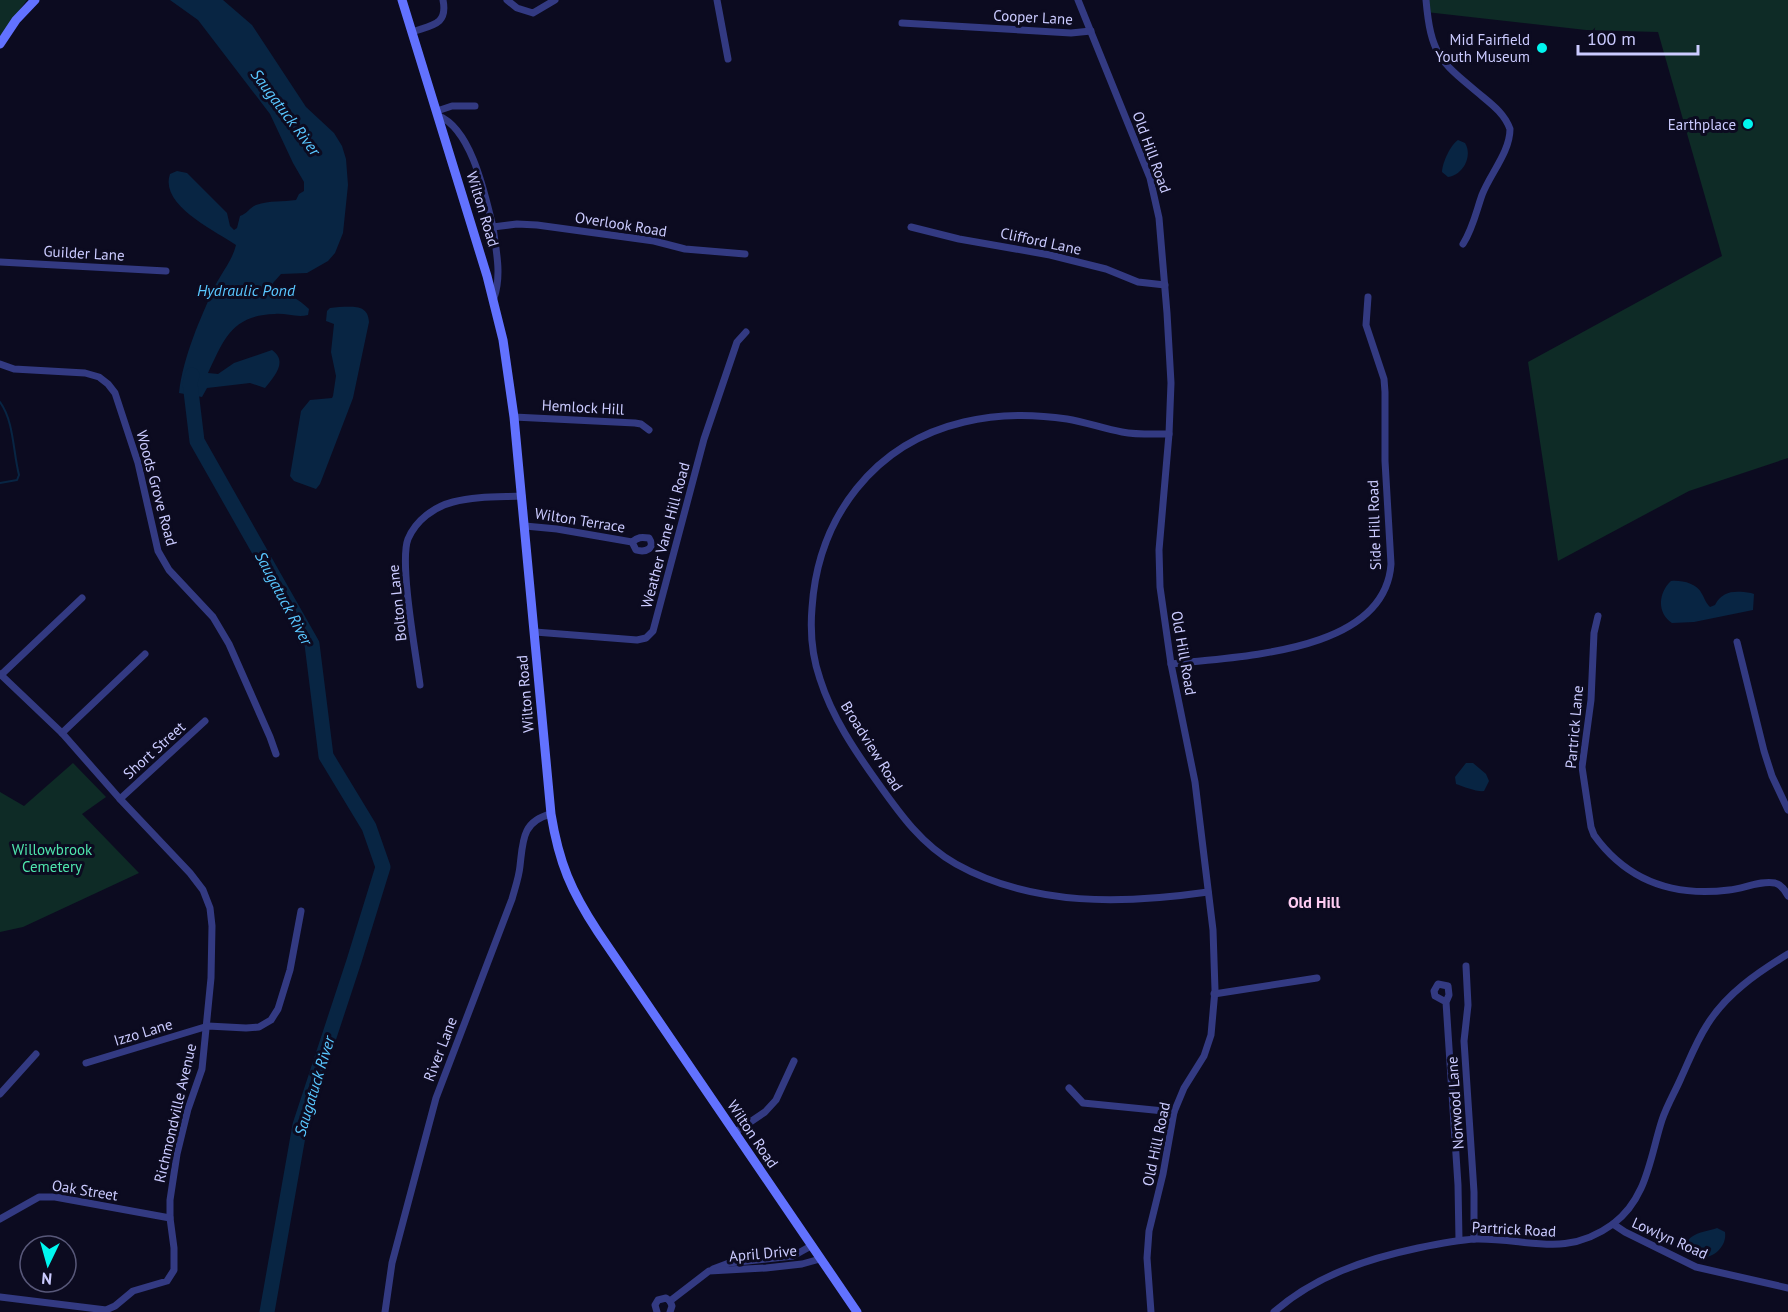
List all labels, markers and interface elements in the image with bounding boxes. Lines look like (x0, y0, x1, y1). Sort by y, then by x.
street label: Cooper Lane (993, 5, 1073, 29)
scale bar (1578, 18, 1698, 56)
text: 100 m (1587, 27, 1636, 50)
place label: Mid Fairfield Youth Museum (1435, 30, 1530, 66)
marker: Mid Fairfield Youth Museum (1535, 41, 1549, 55)
water label: Saugatuck River (247, 65, 326, 161)
street label: Old Hill Road (1128, 109, 1176, 195)
place label: Earthplace (1668, 115, 1736, 134)
marker: Earthplace (1741, 117, 1755, 131)
street label: Wilton Road (463, 169, 503, 249)
street label: Overlook Road (574, 207, 668, 241)
street label: Clifford Lane (999, 223, 1083, 259)
street label: Guilder Lane (43, 241, 125, 265)
water label: Hydraulic Pond (197, 280, 296, 300)
street label: Hemlock Hill (541, 395, 625, 419)
street label: Woods Grove Road (132, 428, 182, 548)
street label: Weather Vane Hill Road (636, 460, 694, 610)
street label: Side Hill Road (1363, 480, 1385, 570)
street label: Wilton Terrace (533, 503, 627, 537)
water label: Saugatuck River (251, 548, 318, 650)
street label: Bolton Lane (384, 564, 410, 642)
street label: Old Hill Road (1167, 609, 1201, 697)
street label: Wilton Road (512, 654, 538, 734)
street label: Partrick Lane (1561, 685, 1587, 769)
street label: Broadview Road (837, 697, 907, 795)
street label: Short Street (119, 717, 189, 783)
park label: Willowbrook Cemetery (12, 840, 93, 876)
district label: Old Hill (1288, 892, 1340, 912)
street label: Izzo Lane (111, 1014, 175, 1050)
street label: River Lane (419, 1014, 461, 1084)
water label: Saugatuck River (289, 1032, 339, 1138)
street label: Richmondville Avenue (150, 1041, 200, 1185)
street label: Norwood Lane (1442, 1056, 1468, 1150)
street label: Wilton Road (723, 1096, 783, 1172)
street label: Old Hill Road (1138, 1100, 1174, 1188)
street label: Oak Street (51, 1175, 119, 1205)
street label: Lowlyn Road (1629, 1213, 1711, 1263)
street label: Partrick Road (1471, 1217, 1557, 1241)
north arrow (18, 1234, 78, 1294)
street label: April Drive (728, 1241, 798, 1265)
text: N (41, 1269, 53, 1289)

